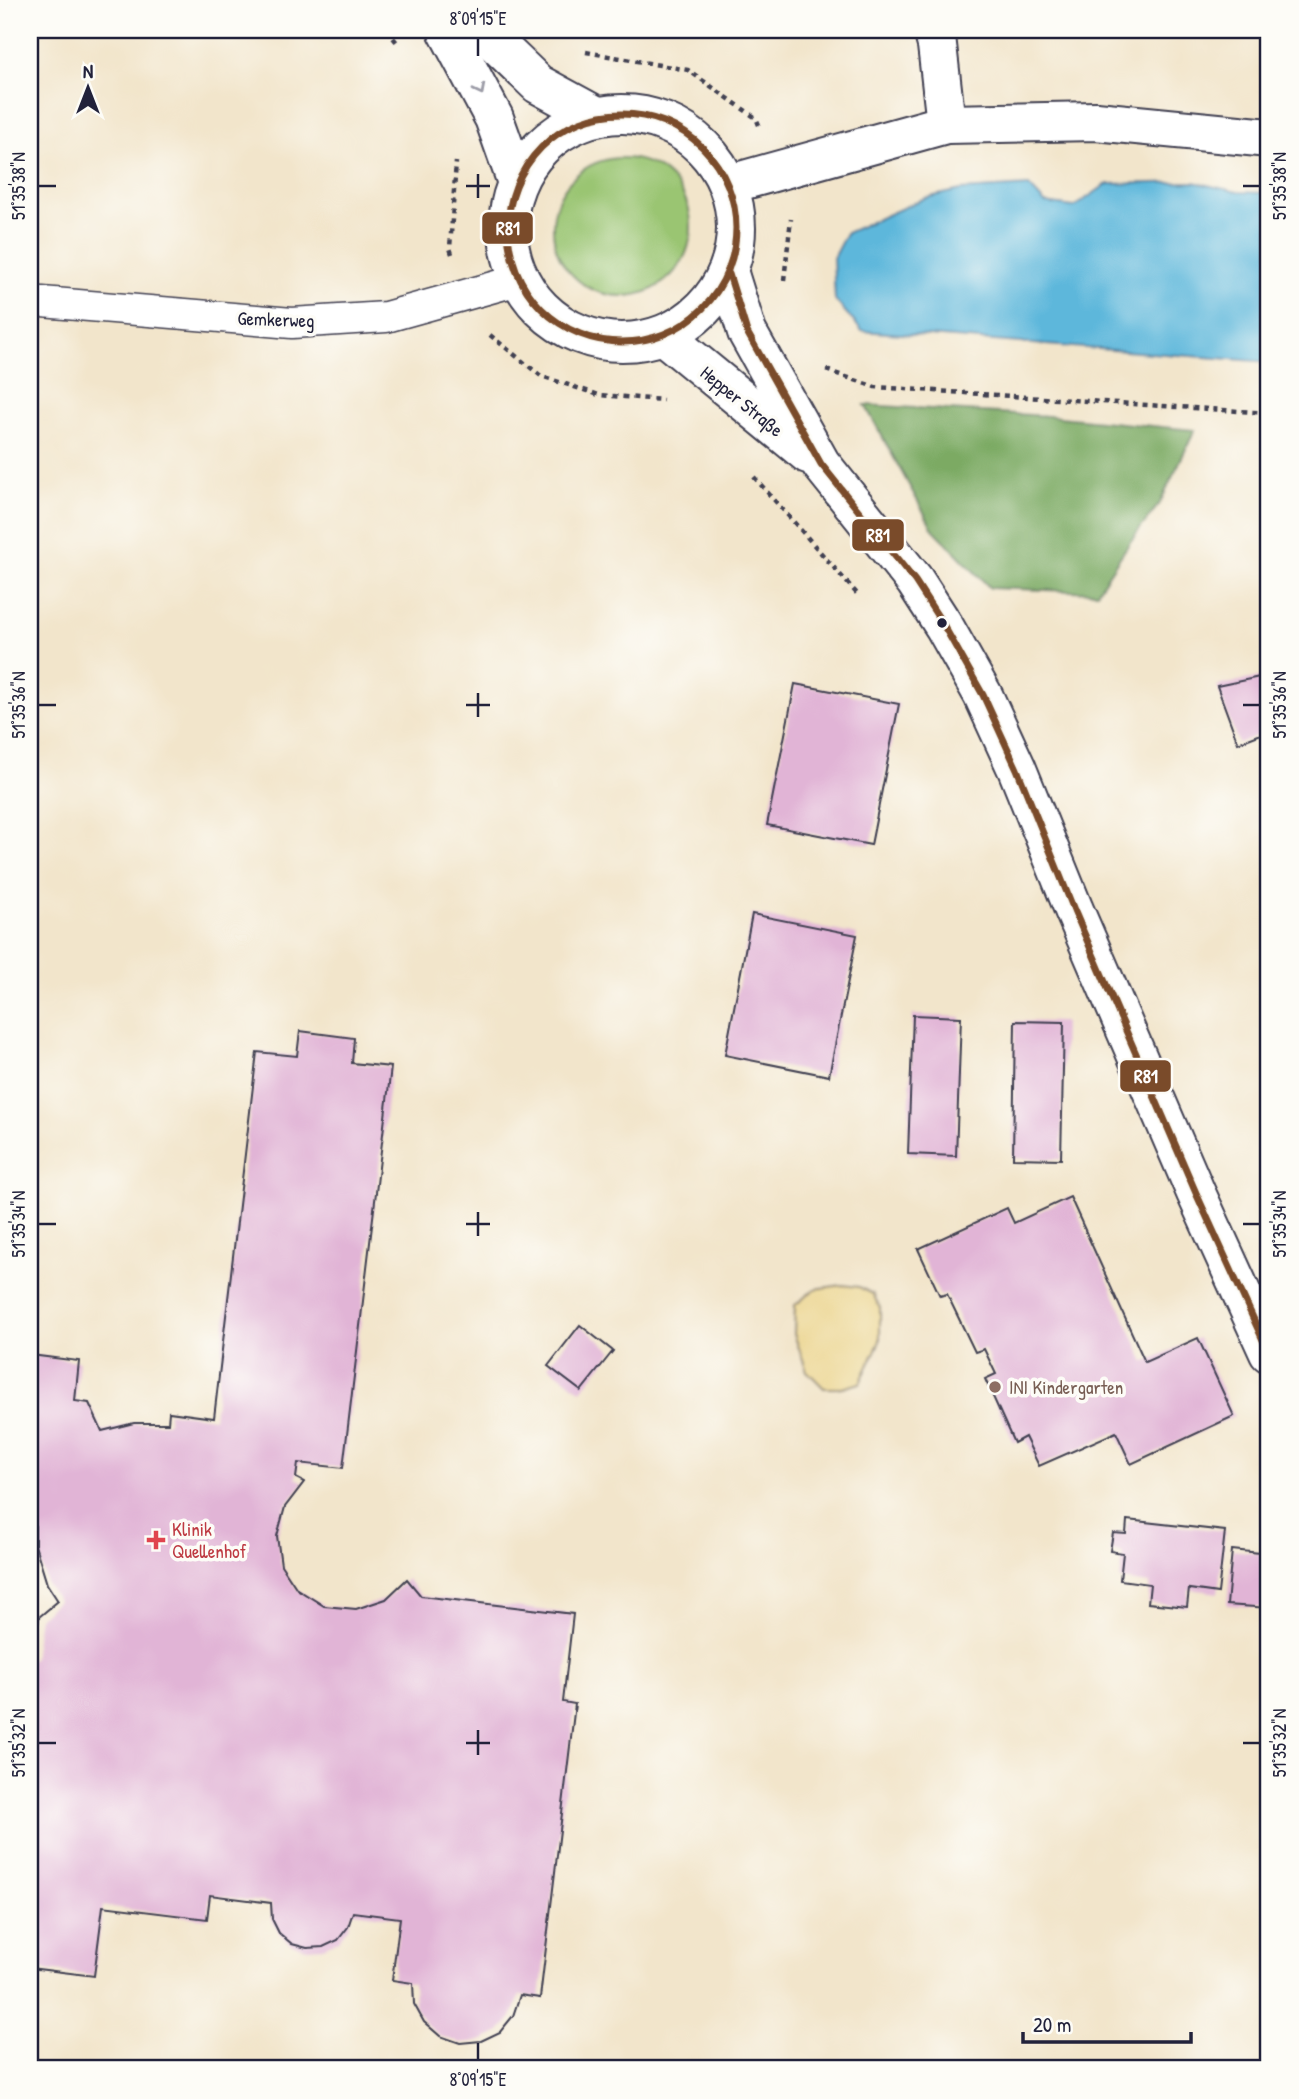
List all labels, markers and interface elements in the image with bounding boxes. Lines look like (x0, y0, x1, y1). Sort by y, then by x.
text: 8°09'15"E (449, 6, 507, 31)
north arrow (52, 52, 122, 122)
text: N (83, 58, 93, 84)
one-way arrow (471, 83, 485, 95)
text: 51°35'38"N (6, 152, 31, 220)
text: 51°35'38"N (1267, 152, 1292, 220)
line badge: R81 (481, 211, 534, 245)
text: R81 (496, 215, 520, 241)
street label: Gemkerweg (237, 305, 315, 333)
street label: Hepper Straße (695, 360, 789, 443)
line badge: R81 (851, 518, 905, 552)
text: R81 (866, 522, 890, 548)
unlabelled marker (935, 616, 949, 630)
text: 51°35'36"N (6, 671, 31, 739)
text: 51°35'36"N (1267, 671, 1292, 739)
line badge: R81 (1119, 1059, 1172, 1093)
text: R81 (1134, 1063, 1158, 1089)
text: 51°35'34"N (6, 1191, 31, 1257)
text: 51°35'34"N (1267, 1191, 1292, 1257)
place label: INI Kindergarten (1009, 1374, 1123, 1400)
marker: INI Kindergarten (987, 1379, 1003, 1395)
place label: Klinik Quellenhof (172, 1516, 247, 1564)
marker: Klinik Quellenhof (146, 1530, 166, 1550)
text: 51°35'32"N (6, 1709, 31, 1777)
text: 51°35'32"N (1267, 1709, 1292, 1777)
scale bar (1023, 2001, 1190, 2045)
text: 20 m (1033, 2010, 1071, 2039)
text: 8°09'15"E (449, 2067, 507, 2092)

